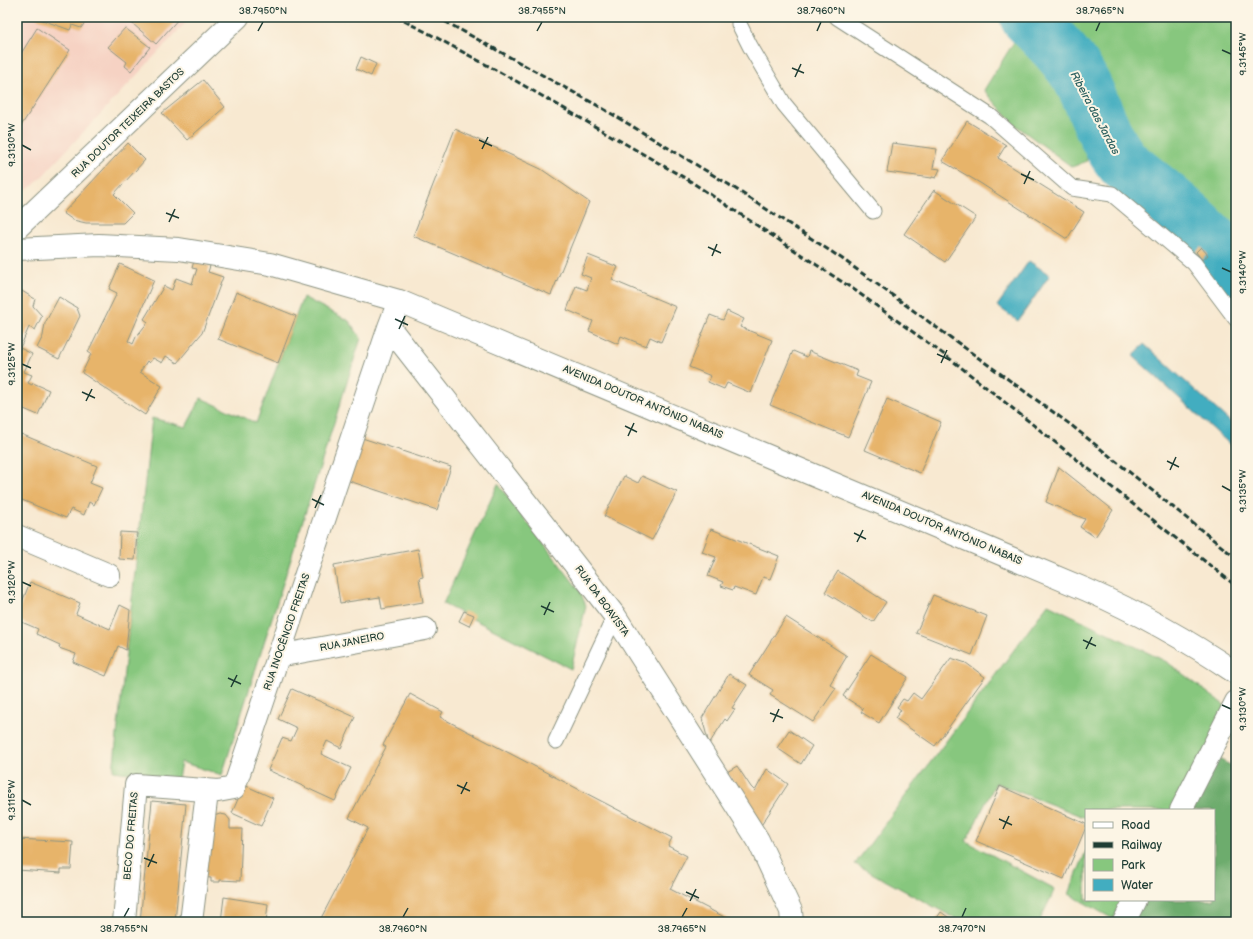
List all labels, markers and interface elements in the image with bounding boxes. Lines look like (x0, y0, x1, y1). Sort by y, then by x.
text: 38.7950°N (239, 5, 287, 17)
text: 38.7955°N (518, 5, 566, 17)
text: 38.7960°N (797, 5, 845, 17)
text: 38.7965°N (1076, 5, 1124, 17)
text: 9.3145°W (1237, 32, 1249, 76)
street label: RUA DOUTOR TEIXEIRA BASTOS (69, 66, 187, 180)
water label: Ribeira das Jardas (1068, 69, 1123, 157)
text: 9.3130°W (6, 123, 18, 167)
text: 9.3140°W (1237, 250, 1249, 294)
text: 9.3125°W (6, 343, 18, 385)
street label: AVENIDA DOUTOR ANTÓNIO NABAIS (561, 363, 725, 441)
text: 9.3135°W (1237, 469, 1249, 513)
street label: AVENIDA DOUTOR ANTÓNIO NABAIS (860, 489, 1024, 567)
text: 9.3120°W (6, 560, 18, 604)
street label: RUA DA BOAVISTA (572, 563, 632, 639)
street label: RUA INOCÊNCIO FREITAS (261, 572, 313, 692)
street label: RUA JANEIRO (319, 630, 386, 654)
text: 9.3130°W (1237, 687, 1249, 731)
text: 9.3115°W (6, 780, 18, 820)
street label: BECO DO FREITAS (121, 792, 141, 880)
legend (1085, 809, 1215, 901)
text: Road (1121, 818, 1150, 833)
text: Railway (1121, 838, 1163, 853)
text: Park (1121, 858, 1145, 873)
text: Water (1121, 878, 1153, 893)
text: 38.7955°N (100, 923, 148, 935)
text: 38.7960°N (379, 923, 427, 935)
text: 38.7965°N (658, 923, 706, 935)
text: 38.7970°N (938, 923, 986, 935)

